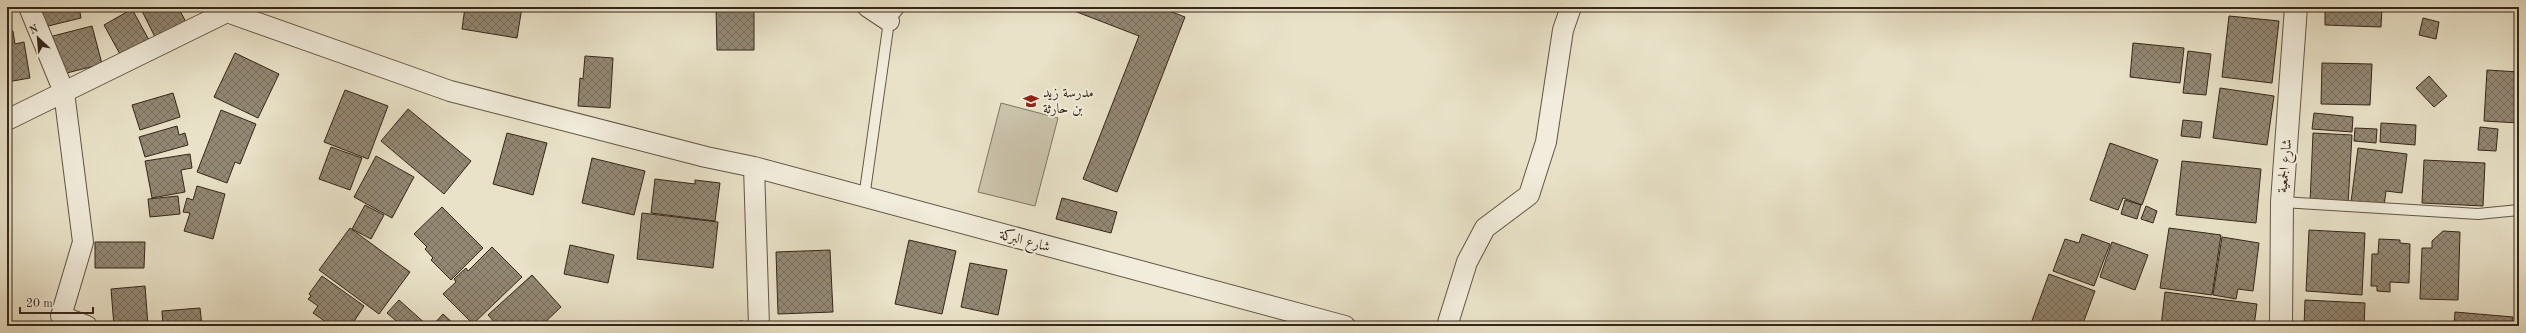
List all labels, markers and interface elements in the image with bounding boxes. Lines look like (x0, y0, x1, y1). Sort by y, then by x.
north arrow (18, 18, 58, 58)
text: N (28, 23, 41, 37)
place label: مدرسة زيد بن حارثة (1043, 86, 1094, 117)
school or university icon: مدرسة زيد بن حارثة (1022, 92, 1040, 110)
street label: شارع الجمعية (2276, 138, 2298, 194)
street label: شارع البركة (996, 225, 1052, 258)
scale bar (20, 289, 93, 315)
text: 20 m (26, 298, 53, 310)

